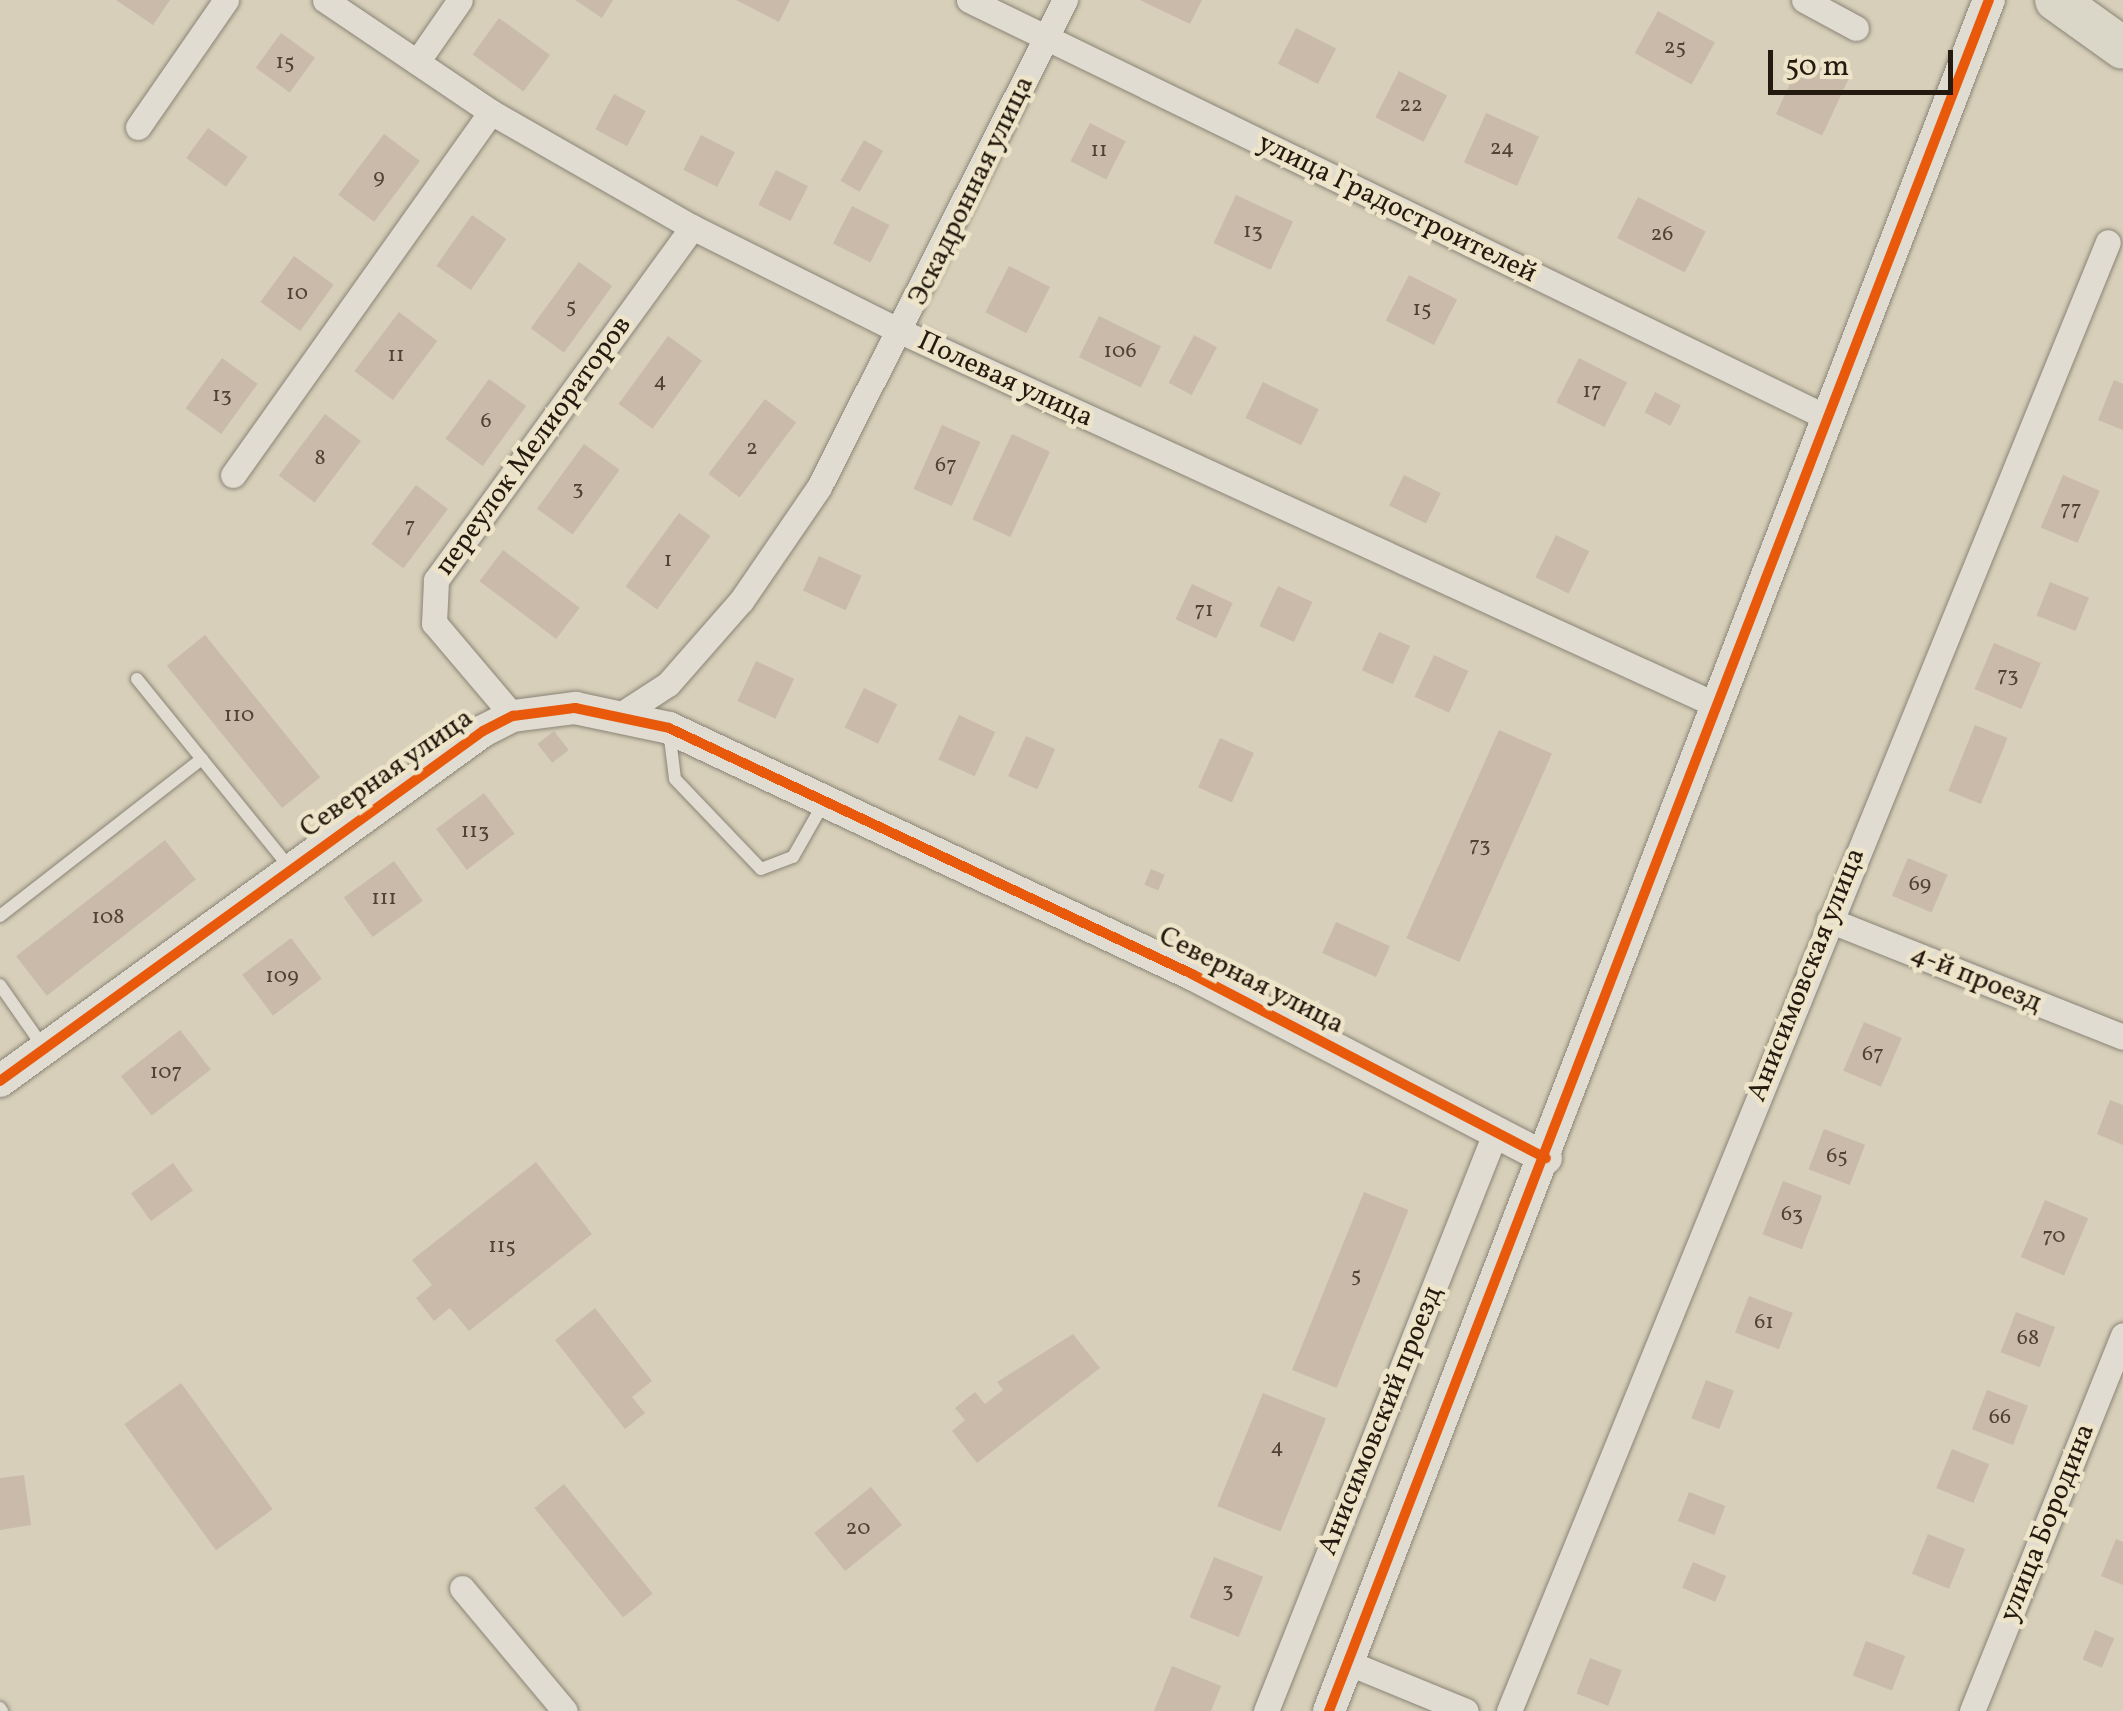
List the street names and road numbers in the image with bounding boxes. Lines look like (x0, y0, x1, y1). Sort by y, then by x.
street label: Эскадронная улица (902, 71, 1042, 311)
street label: улица Градостроителей (1252, 127, 1542, 291)
street label: переулок Мелиораторов (429, 310, 639, 582)
street label: Полевая улица (912, 325, 1098, 435)
street label: Северная улица (294, 702, 480, 846)
street label: Анисимовская улица (1741, 843, 1873, 1107)
street label: Северная улица (1152, 920, 1350, 1042)
street label: 4-й проезд (1906, 937, 2046, 1021)
street label: Анисимовский проезд (1312, 1282, 1450, 1560)
street label: улица Бородина (1993, 1419, 2103, 1627)

